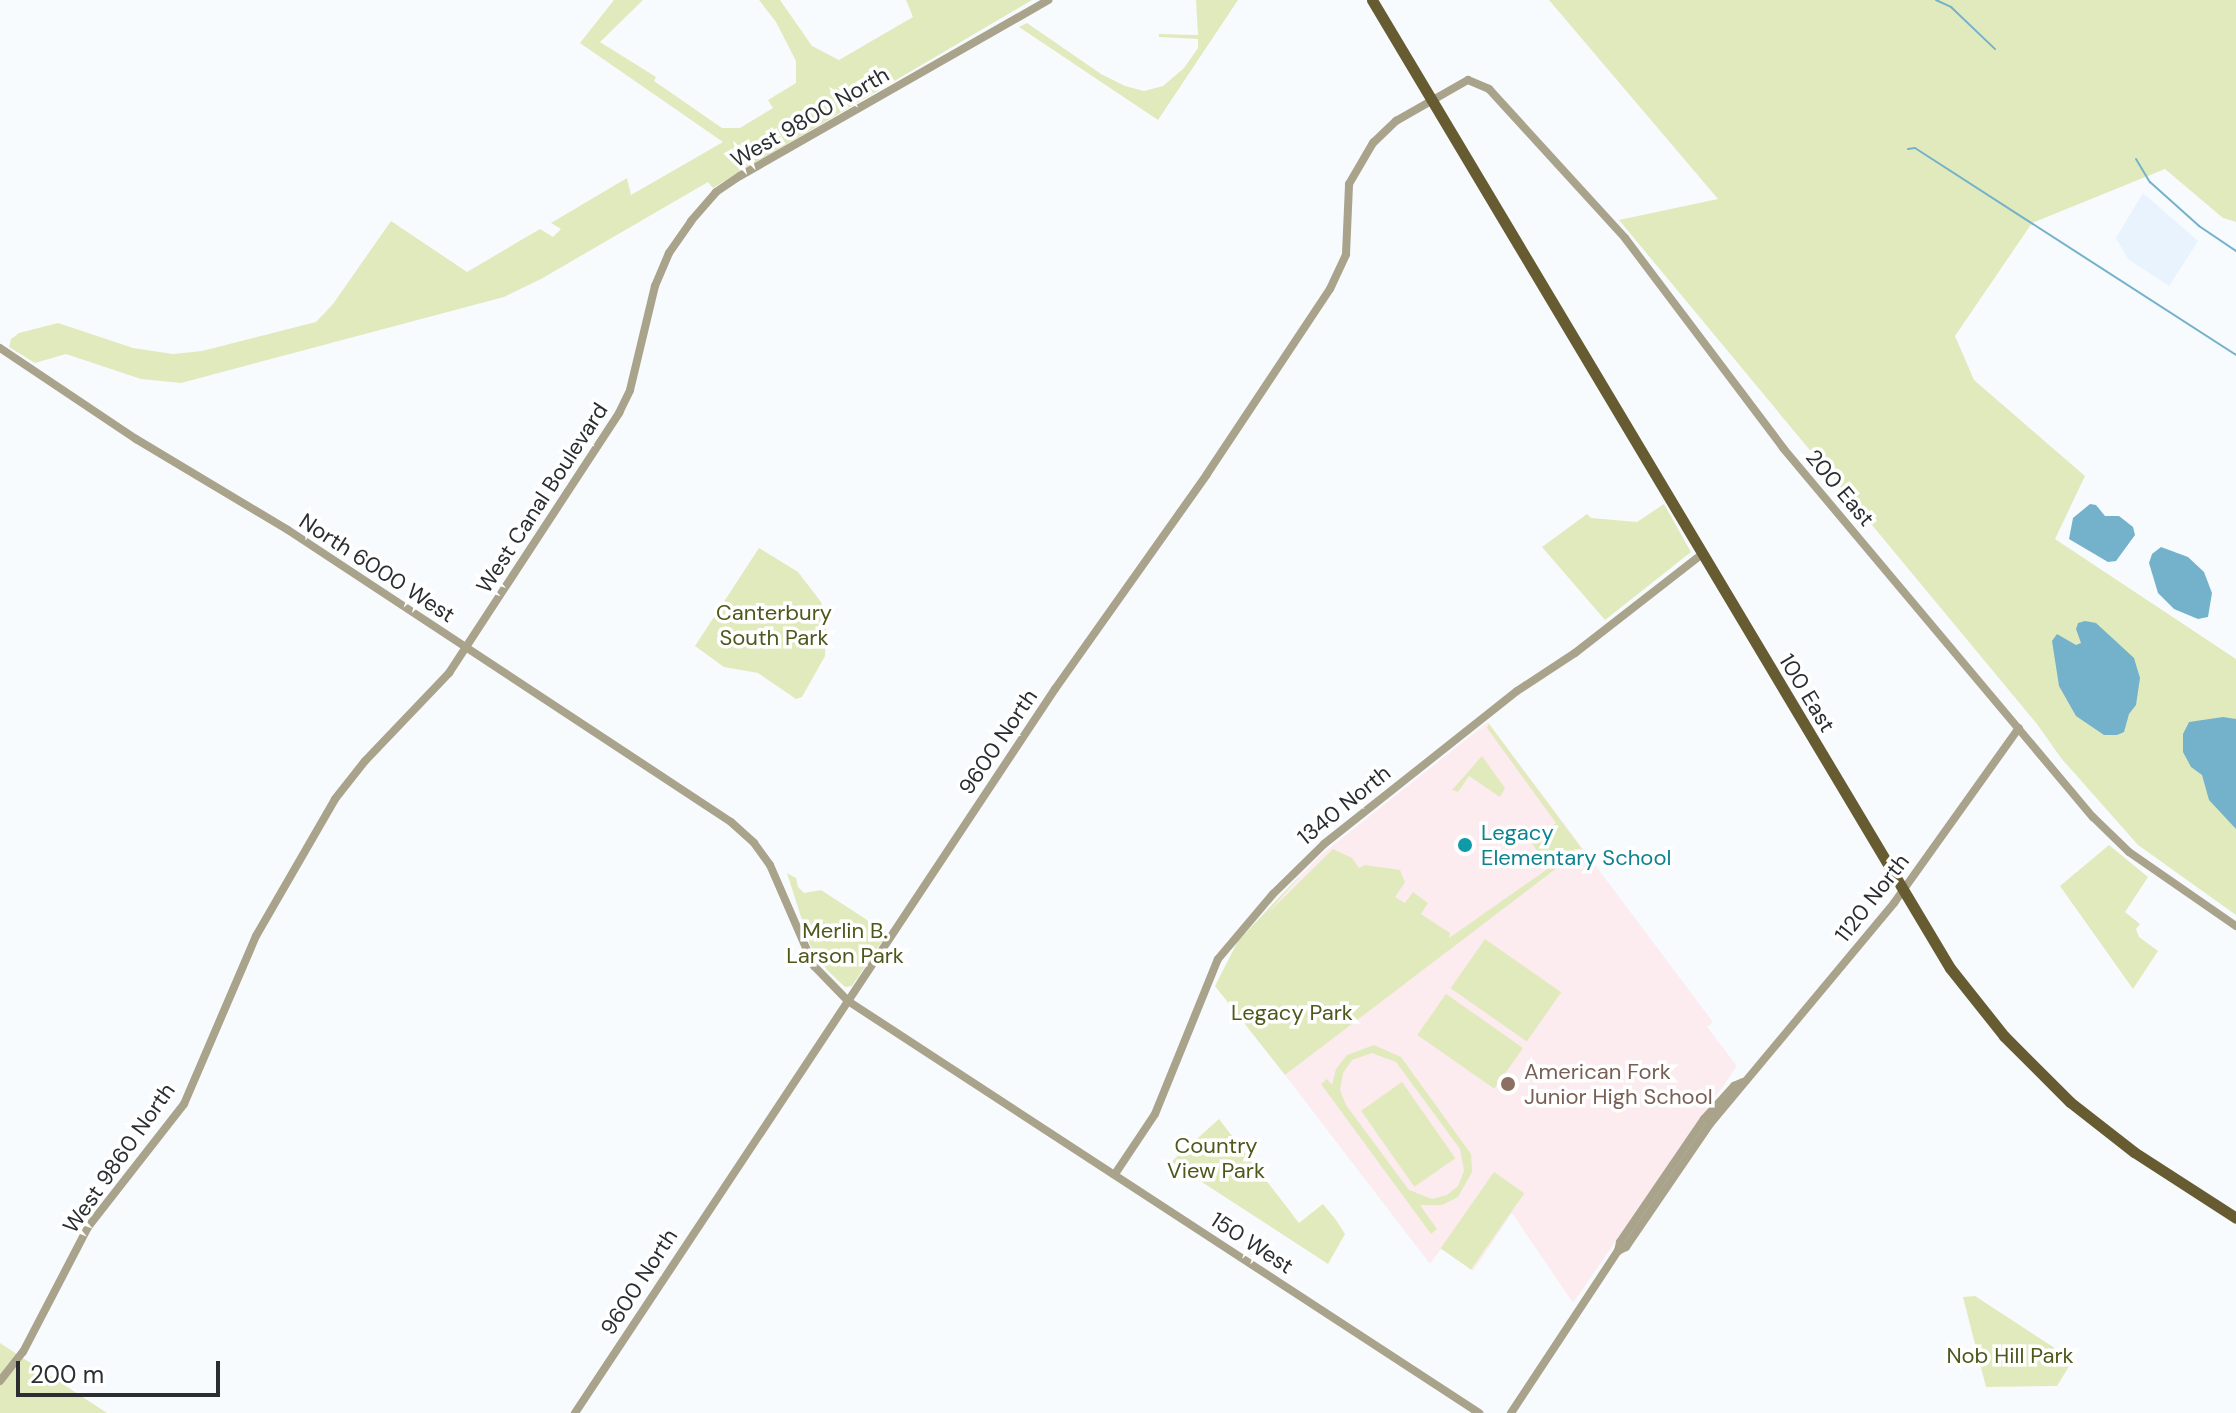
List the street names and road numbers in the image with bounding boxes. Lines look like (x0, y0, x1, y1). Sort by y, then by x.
street label: West 9800 North (726, 61, 894, 173)
street label: West Canal Boulevard (471, 398, 613, 598)
street label: 200 East (1800, 444, 1880, 532)
street label: North 6000 West (294, 508, 460, 628)
street label: 100 East (1773, 649, 1841, 737)
street label: 9600 North (953, 684, 1043, 800)
street label: 1340 North (1292, 760, 1396, 850)
street label: 1120 North (1829, 849, 1915, 947)
street label: West 9860 North (57, 1078, 181, 1238)
street label: 150 West (1206, 1207, 1298, 1279)
street label: 9600 North (595, 1224, 683, 1340)

